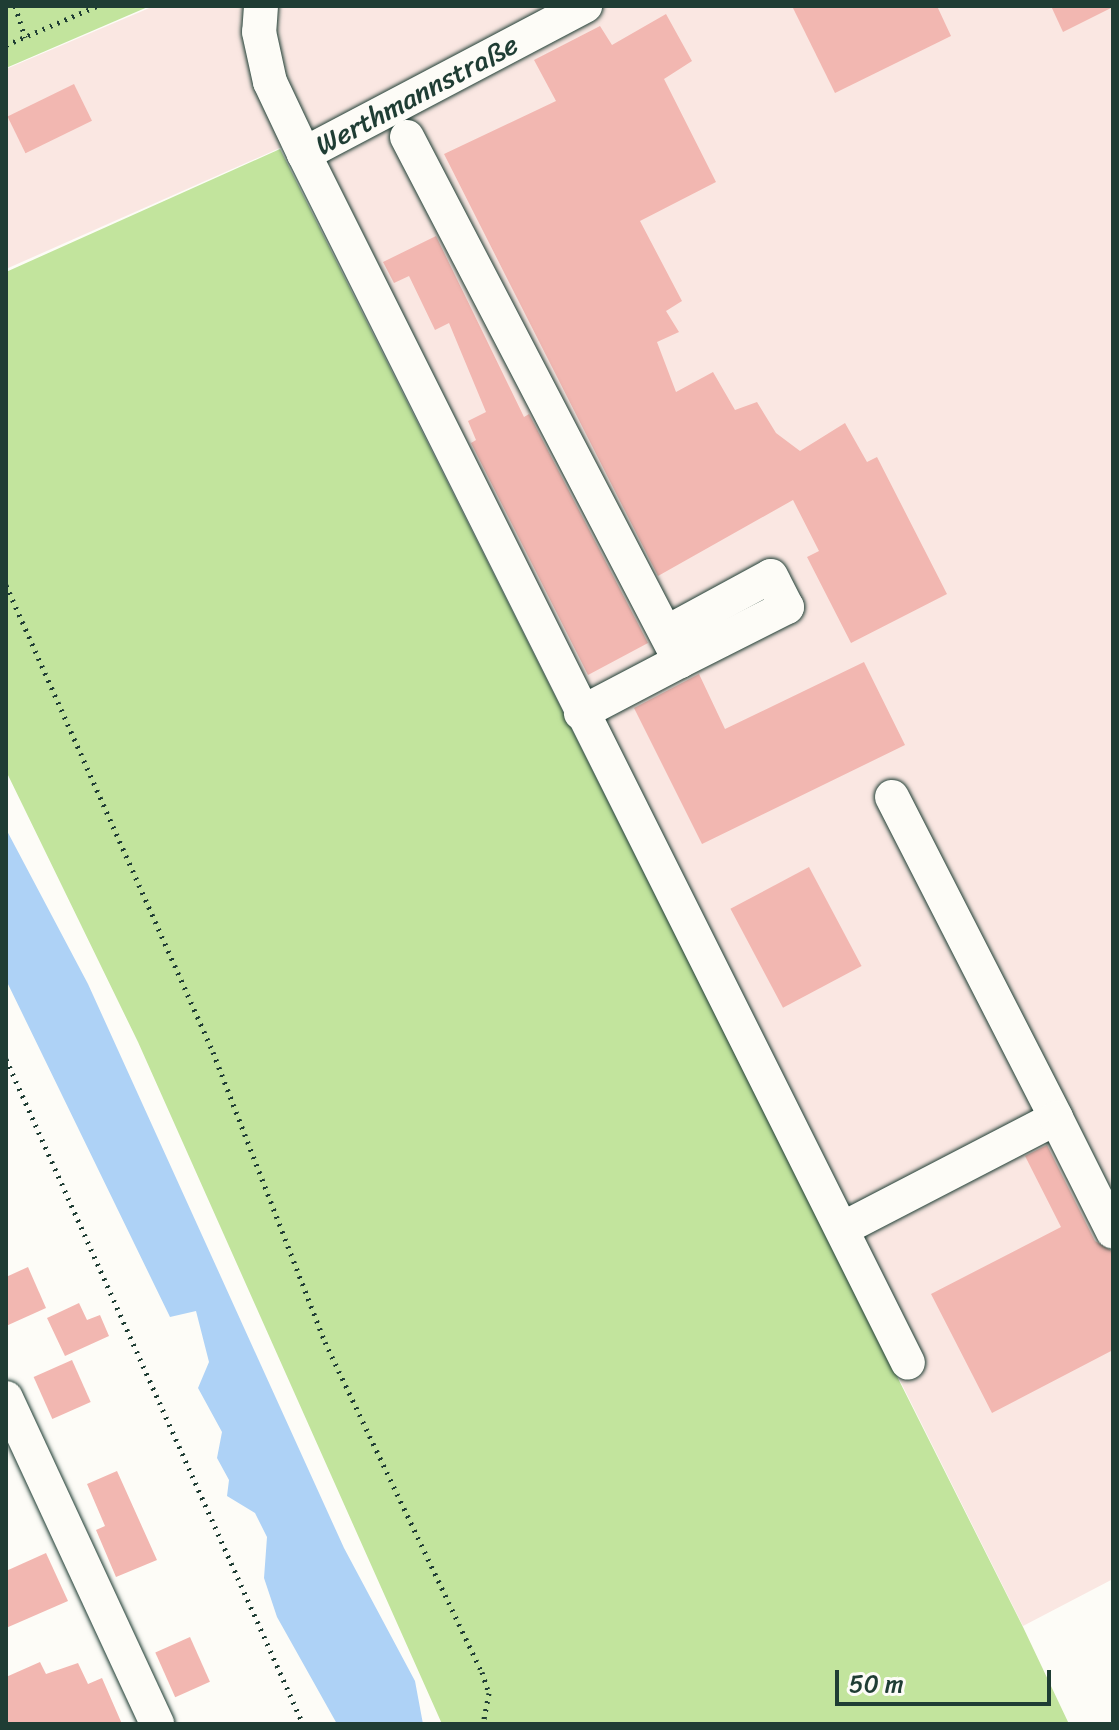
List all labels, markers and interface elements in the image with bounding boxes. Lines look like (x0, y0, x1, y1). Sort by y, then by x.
street label: Werthmannstraße (310, 27, 524, 163)
scale bar (839, 1654, 1055, 1704)
text: 50 m (849, 1663, 904, 1705)

